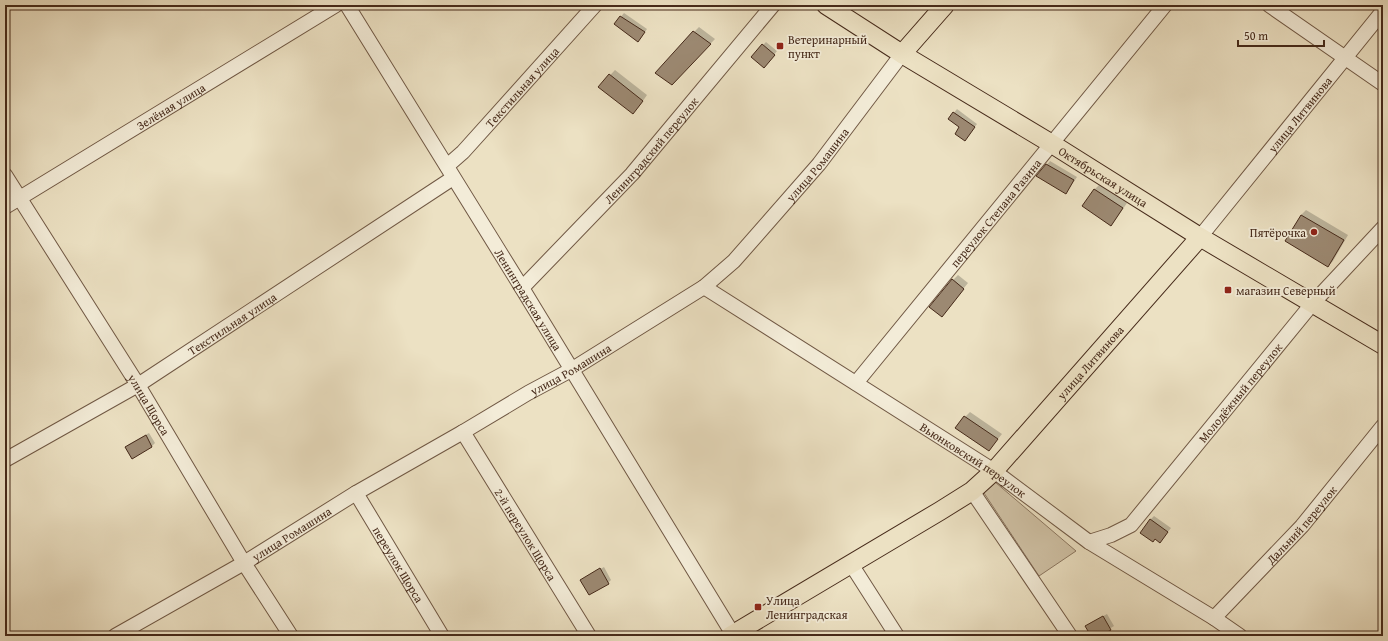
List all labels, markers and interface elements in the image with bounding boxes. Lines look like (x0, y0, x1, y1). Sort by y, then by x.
scale bar (1238, 22, 1324, 48)
text: 50 m (1244, 27, 1268, 44)
place label: Ветеринарный пункт (788, 31, 867, 62)
marker: Ветеринарный пункт (775, 41, 785, 51)
street label: Текстильная улица (481, 42, 563, 131)
street label: улица Литвинова (1263, 72, 1336, 157)
street label: Зелёная улица (133, 78, 209, 133)
street label: Ленинградский переулок (600, 92, 702, 207)
street label: улица Ромашина (781, 124, 852, 206)
street label: Октябрьская улица (1056, 142, 1151, 211)
street label: переулок Степана Разина (946, 155, 1045, 270)
place label: Пятёрочка (1250, 224, 1306, 241)
marker: Пятёрочка (1309, 227, 1319, 237)
street label: Ленинградская улица (491, 245, 567, 354)
place label: магазин Северный (1236, 282, 1336, 299)
marker: магазин Северный (1223, 285, 1233, 295)
street label: Текстильная улица (184, 288, 280, 359)
street label: улица Литвинова (1052, 321, 1127, 403)
street label: Молодёжный переулок (1194, 338, 1286, 446)
street label: улица Ромашина (526, 339, 614, 399)
street label: улица Щорса (124, 369, 175, 438)
street label: Вьюнковский переулок (917, 418, 1031, 502)
street label: Дальний переулок (1261, 481, 1341, 568)
street label: 2-й переулок Щорса (491, 485, 561, 584)
street label: улица Ромашина (247, 502, 335, 565)
street label: переулок Щорса (369, 523, 428, 606)
place label: Улица Ленинградская (766, 592, 848, 623)
marker: Улица Ленинградская (753, 602, 763, 612)

